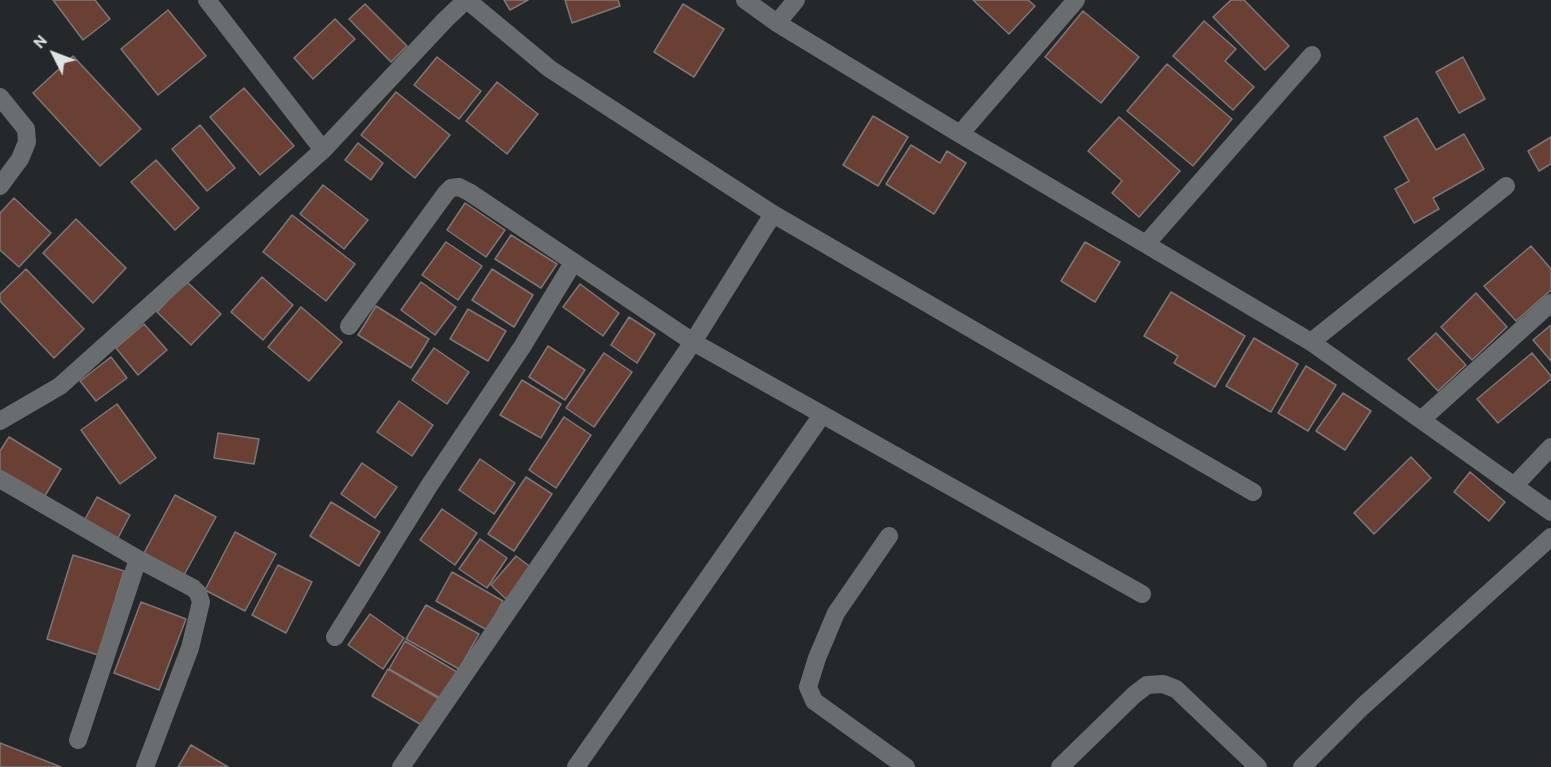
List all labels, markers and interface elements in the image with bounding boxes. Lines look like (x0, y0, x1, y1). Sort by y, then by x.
north arrow (24, 24, 84, 84)
text: N (29, 31, 51, 52)

